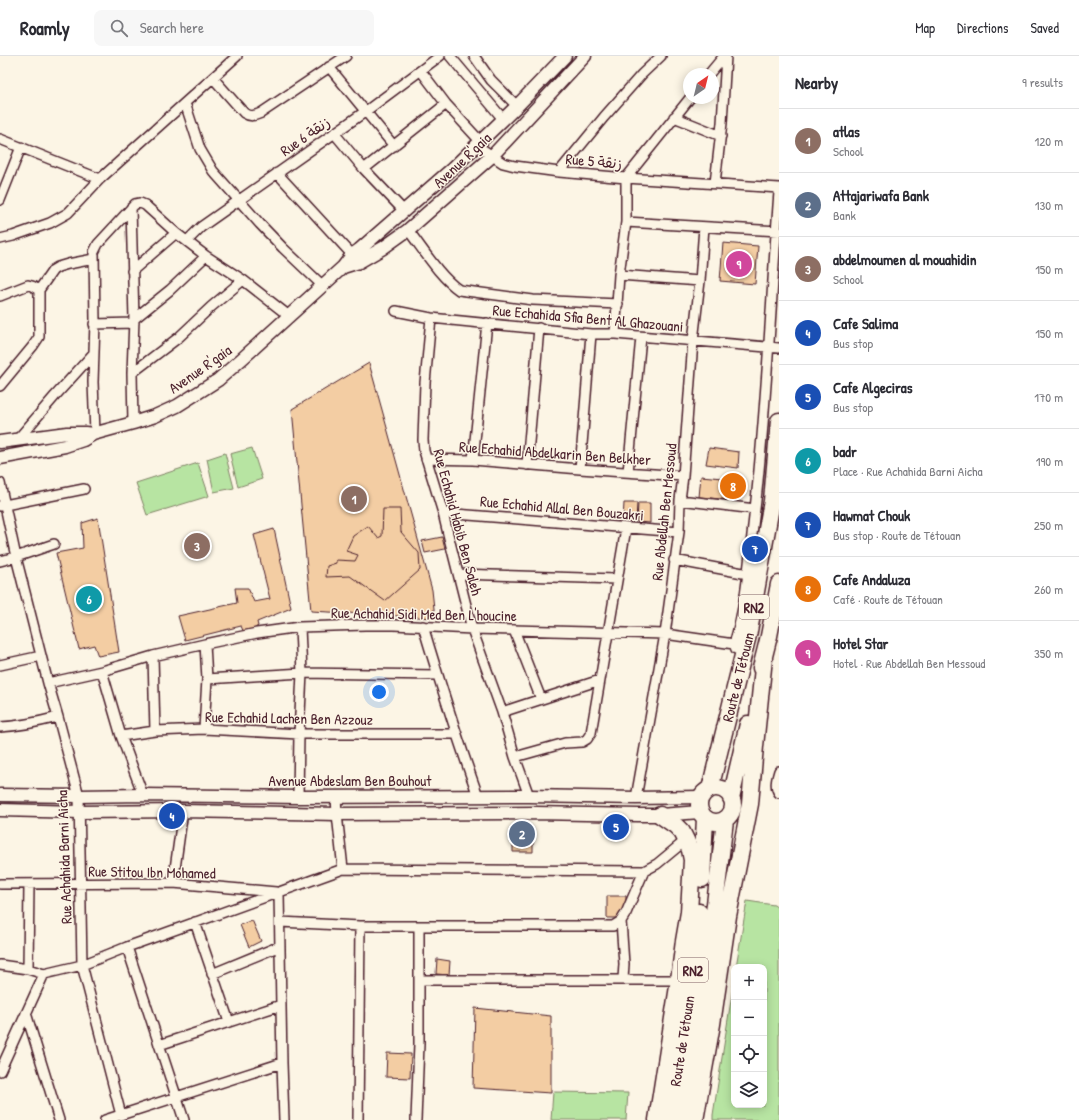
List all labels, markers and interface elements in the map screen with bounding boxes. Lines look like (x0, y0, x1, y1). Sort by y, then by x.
search box (94, 10, 374, 46)
text: Roamly (20, 15, 70, 41)
icon: search (108, 17, 130, 39)
text: Search here (140, 17, 204, 38)
text: Map (915, 18, 935, 37)
text: Directions (957, 18, 1008, 37)
text: Saved (1030, 18, 1059, 37)
north arrow (683, 68, 719, 104)
text: Nearby (795, 71, 838, 94)
text: 9 results (1022, 73, 1063, 91)
street label: Rue 6 زنقة (276, 111, 334, 161)
text: atlas (833, 121, 860, 142)
street label: Avenue R'gaia (428, 127, 496, 192)
text: 1 (806, 132, 810, 150)
text: 120 m (1035, 132, 1063, 150)
text: School (833, 142, 863, 160)
street label: Rue 5 زنقة (565, 148, 623, 174)
text: Attajariwafa Bank (833, 185, 929, 206)
text: 2 (805, 196, 811, 214)
text: 130 m (1035, 196, 1063, 214)
text: Bank (833, 206, 856, 224)
pin: 9 (726, 249, 752, 279)
text: abdelmoumen al mouahidin (833, 249, 977, 270)
text: 3 (805, 260, 811, 278)
text: 150 m (1035, 260, 1063, 278)
text: School (833, 270, 863, 288)
street label: Rue Echahida Sfia Bent Al Ghazouani (492, 299, 684, 337)
text: Cafe Salima (833, 313, 898, 334)
text: 4 (806, 324, 810, 342)
text: 150 m (1035, 324, 1063, 342)
text: Bus stop (833, 334, 873, 352)
street label: Avenue R'gaia (164, 340, 236, 398)
text: Cafe Algeciras (833, 377, 912, 398)
text: 5 (805, 388, 811, 406)
text: 170 m (1034, 388, 1063, 406)
text: Bus stop (833, 398, 873, 416)
street label: Rue Echahid Abdelkarin Ben Belkher (458, 436, 652, 470)
text: badr (833, 441, 857, 462)
street label: Rue Abdellah Ben Messoud (646, 442, 682, 582)
street label: Rue Echahid Habib Ben Saleh (428, 446, 488, 598)
text: 6 (805, 452, 811, 470)
text: 190 m (1036, 452, 1063, 470)
text: Place · Rue Achahida Barni Aicha (833, 462, 983, 480)
pin: 8 (720, 471, 746, 501)
pin: 1 (341, 484, 367, 514)
street label: Rue Echahid Allal Ben Bouzakri (479, 490, 645, 526)
text: Hawmat Chouk (833, 505, 910, 526)
text: 7 (805, 516, 811, 534)
text: 250 m (1034, 516, 1063, 534)
text: Bus stop · Route de Tétouan (833, 526, 961, 544)
pin: 3 (184, 531, 210, 561)
pin: 7 (742, 534, 768, 564)
text: Cafe Andaluza (833, 569, 910, 590)
text: 8 (805, 580, 811, 598)
text: 260 m (1034, 580, 1063, 598)
pin: 6 (76, 584, 102, 614)
text: Café · Route de Tétouan (833, 590, 943, 608)
road number: RN2 (739, 595, 769, 619)
street label: Rue Achahid Sidi Med Ben L'houcine (331, 602, 517, 626)
street label: Route de Tétouan (717, 630, 759, 724)
text: Hotel Star (833, 633, 888, 654)
text: 9 (806, 644, 810, 662)
text: 350 m (1034, 644, 1063, 662)
text: Hotel · Rue Abdellah Ben Messoud (833, 654, 985, 672)
your location (369, 682, 389, 702)
street label: Rue Echahid Lachen Ben Azzouz (205, 706, 374, 730)
street label: Avenue Abdeslam Ben Bouhout (268, 770, 432, 791)
street label: Rue Achahida Barni Aicha (51, 790, 77, 924)
pin: 4 (159, 801, 185, 831)
pin: 5 (603, 812, 629, 842)
pin: 2 (509, 819, 535, 849)
street label: Rue Stitou Ibn Mohamed (88, 860, 216, 884)
road number: RN2 (678, 958, 708, 982)
map controls (731, 964, 767, 1108)
button: + (731, 964, 767, 1000)
street label: Route de Tétouan (664, 994, 700, 1088)
button: − (731, 1000, 767, 1036)
button: locate (731, 1036, 767, 1072)
button: layers (731, 1072, 767, 1108)

